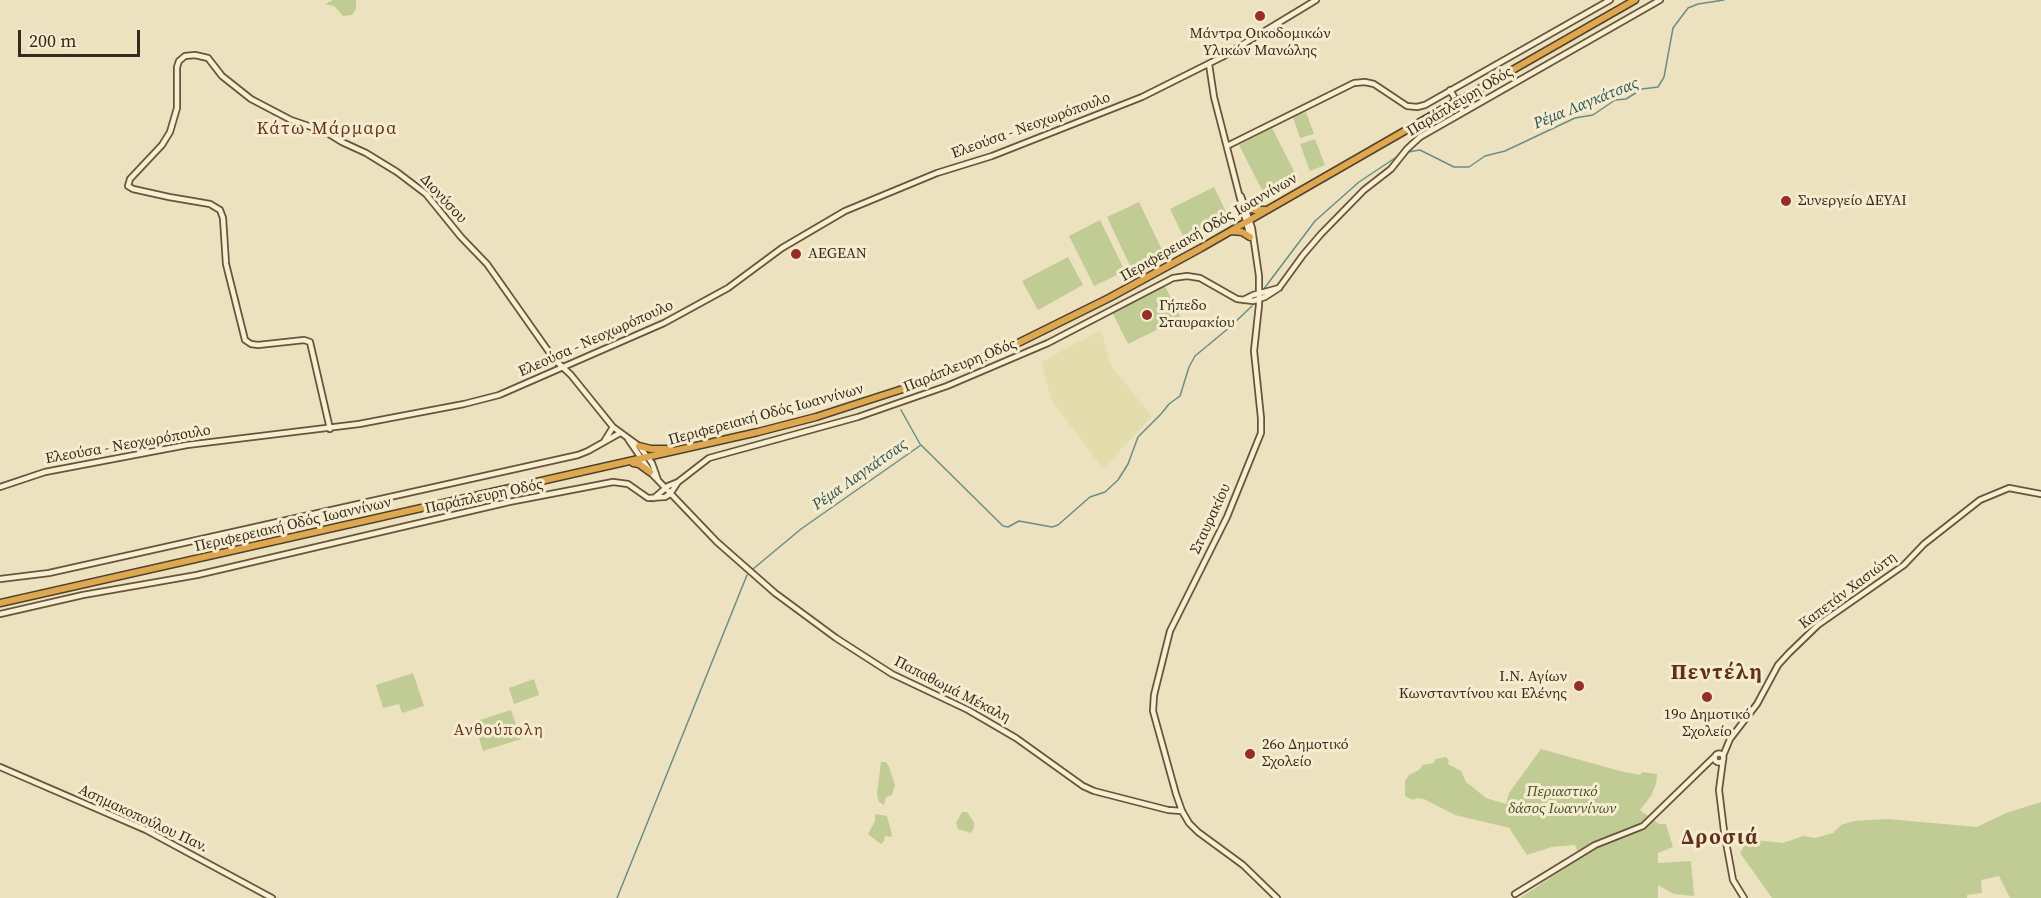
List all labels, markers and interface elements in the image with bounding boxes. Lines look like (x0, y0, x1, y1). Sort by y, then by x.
marker: Μάντρα Οικοδομικών Υλικών Μανώλης (1253, 9, 1267, 23)
scale bar (21, 18, 142, 56)
place label: Μάντρα Οικοδομικών Υλικών Μανώλης (1190, 25, 1330, 60)
text: 200 m (29, 28, 76, 53)
street label: Παράπλευρη Οδός (1404, 63, 1516, 141)
water label: Ρέμα Λαγκάτσας (1531, 74, 1641, 134)
street label: Ελεούσα - Νεοχωρόπουλο (949, 89, 1113, 163)
district label: Κάτω Μάρμαρα (256, 118, 398, 140)
street label: Περιφερειακή Οδός Ιωαννίνων (1117, 170, 1301, 286)
street label: Διονύσου (416, 171, 470, 227)
place label: Συνεργείο ΔΕΥΑΙ (1798, 192, 1907, 210)
marker: Συνεργείο ΔΕΥΑΙ (1779, 194, 1793, 208)
place label: AEGEAN (808, 245, 867, 263)
marker: AEGEAN (789, 247, 803, 261)
street label: Ελεούσα - Νεοχωρόπουλο (516, 297, 676, 381)
place label: Γήπεδο Σταυρακίου (1159, 297, 1235, 332)
marker: Γήπεδο Σταυρακίου (1140, 308, 1154, 322)
street label: Παράπλευρη Οδός (901, 335, 1019, 397)
street label: Περιφερειακή Οδός Ιωαννίνων (666, 380, 866, 450)
street label: Ελεούσα - Νεοχωρόπουλο (44, 422, 212, 468)
water label: Ρέμα Λαγκάτσας (809, 435, 911, 515)
street label: Παράπλευρη Οδός (423, 476, 545, 518)
street label: Σταυρακίου (1187, 481, 1235, 557)
street label: Περιφερειακή Οδός Ιωαννίνων (193, 494, 393, 556)
street label: Καπετάν Χασιώτη (1796, 549, 1900, 633)
street label: Παπαθωμά Μέκαλη (891, 653, 1013, 727)
district label: Πεντέλη (1671, 661, 1763, 687)
place label: Ι.Ν. Αγίων Κωνσταντίνου και Ελένης (1399, 668, 1567, 703)
marker: Ι.Ν. Αγίων Κωνσταντίνου και Ελένης (1572, 679, 1586, 693)
marker: 19ο Δημοτικό Σχολείο (1700, 690, 1714, 704)
place label: 19ο Δημοτικό Σχολείο (1664, 706, 1750, 741)
district label: Ανθούπολη (454, 721, 544, 741)
place label: 26ο Δημοτικό Σχολείο (1262, 736, 1349, 771)
marker: 26ο Δημοτικό Σχολείο (1243, 747, 1257, 761)
street label: Ασημακοπούλου Παν. (75, 781, 211, 857)
park label: Περιαστικό δάσος Ιωαννίνων (1508, 783, 1616, 818)
district label: Δροσιά (1681, 826, 1759, 852)

